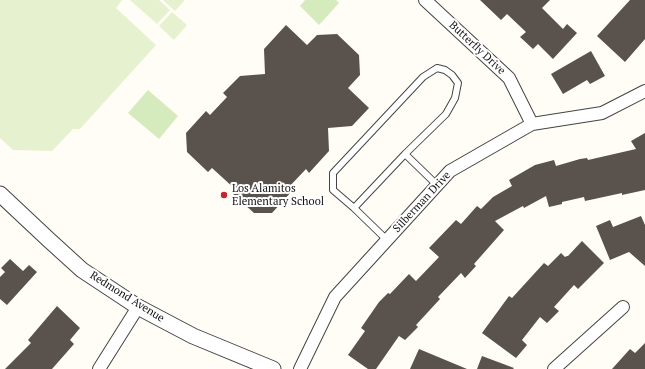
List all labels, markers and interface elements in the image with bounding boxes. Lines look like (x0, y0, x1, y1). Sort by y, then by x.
street label: Butterfly Drive (446, 19, 508, 77)
street label: Silberman Drive (390, 169, 454, 235)
place label: Los Alamitos Elementary School (232, 182, 324, 208)
marker: Los Alamitos Elementary School (219, 190, 229, 200)
street label: Redmond Avenue (87, 269, 167, 325)

